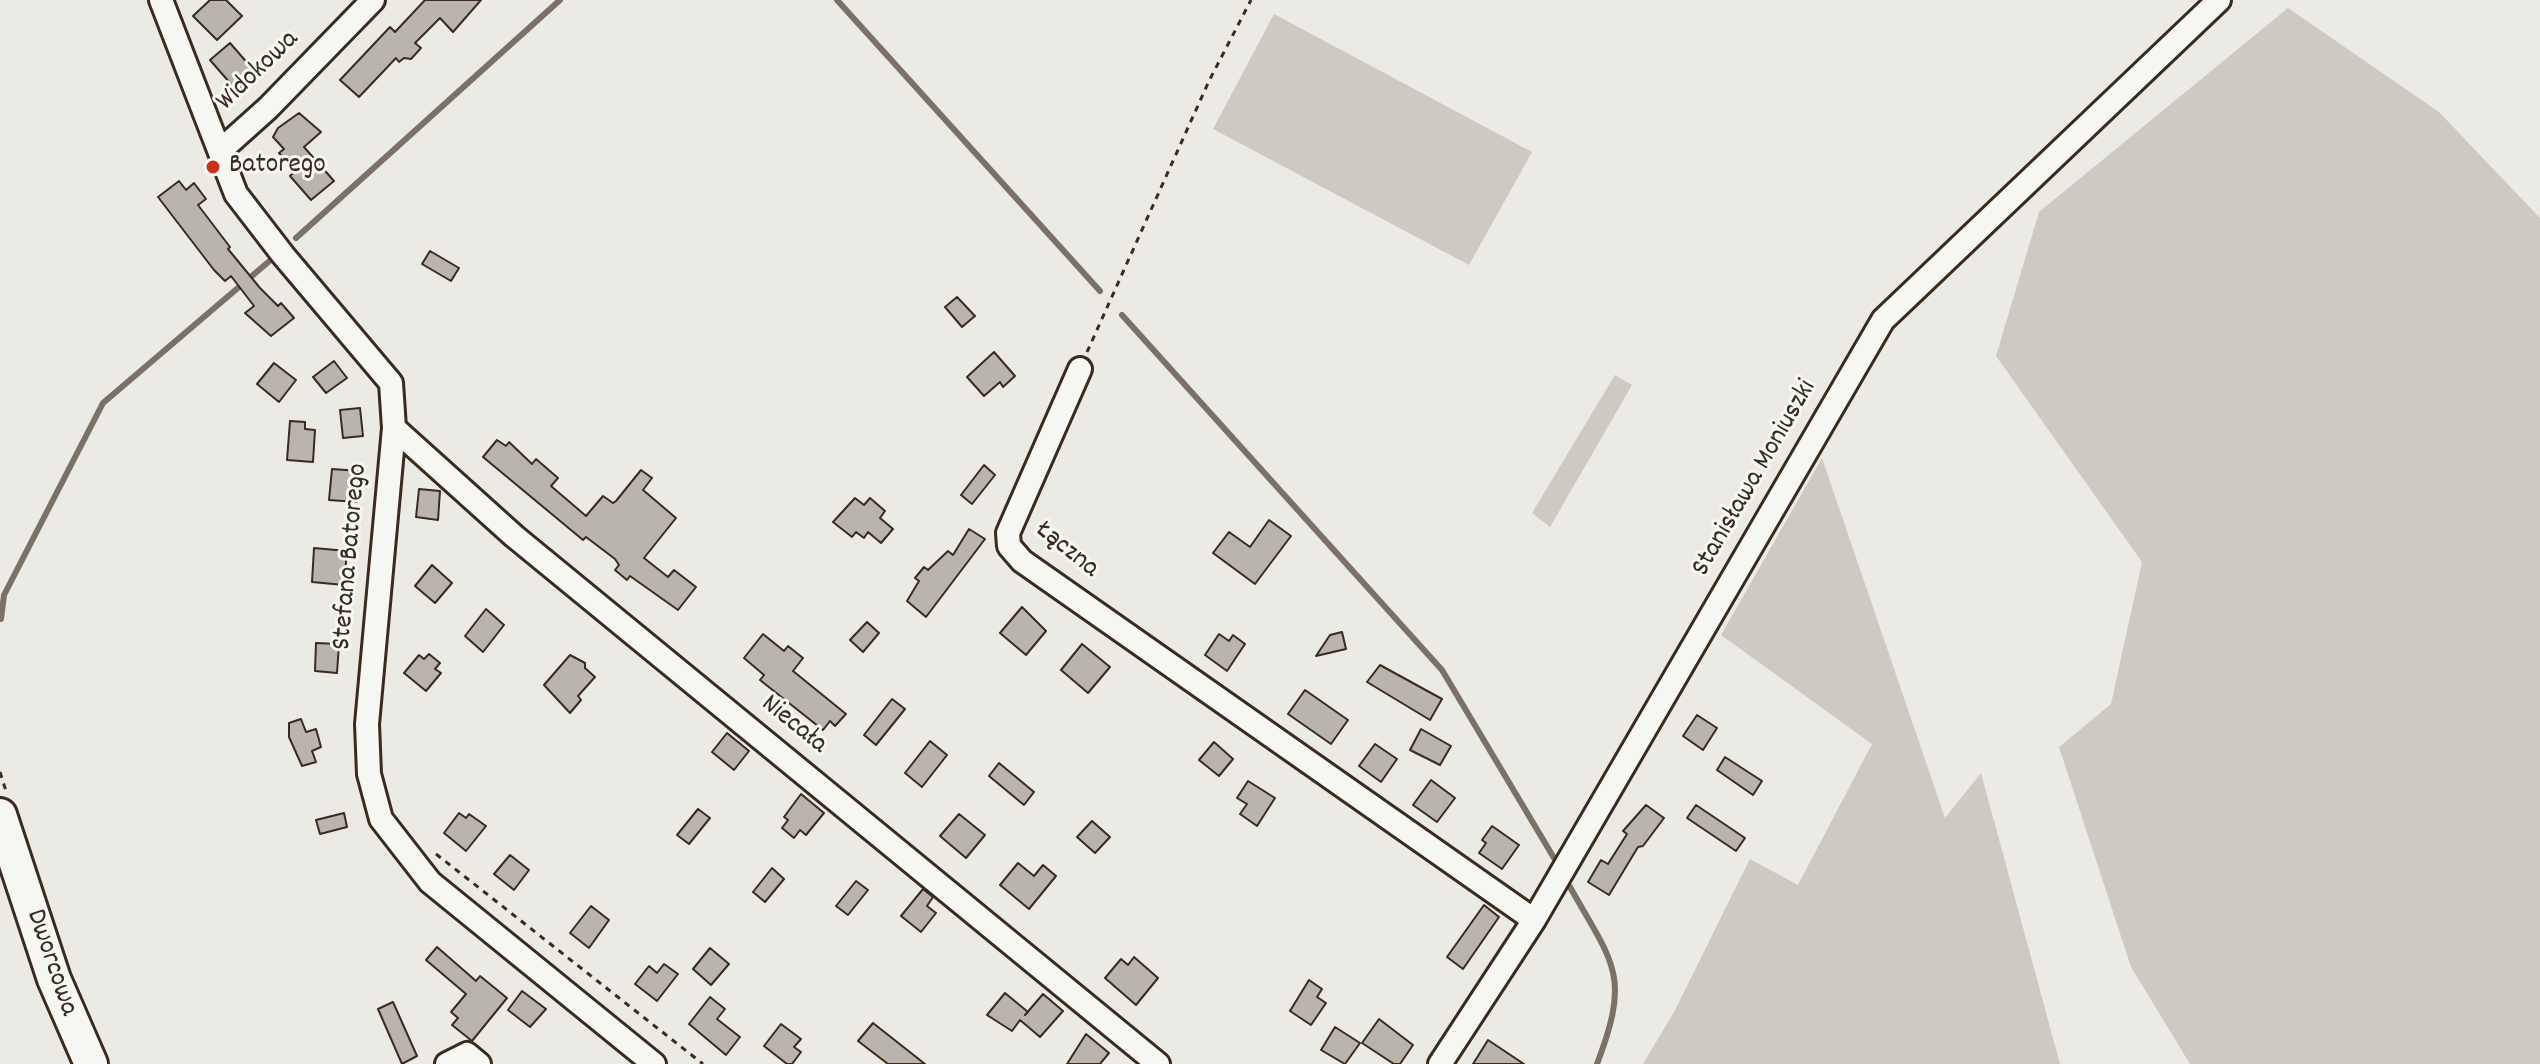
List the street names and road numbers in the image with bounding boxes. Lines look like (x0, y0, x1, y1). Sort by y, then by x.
street label: Widokowa (211, 25, 307, 119)
street label: Stanisława Moniuszki (1686, 375, 1826, 583)
street label: Stefana Batorego (327, 462, 377, 652)
street label: Łączna (1027, 515, 1105, 587)
street label: Niecała (753, 689, 833, 763)
street label: Dworcowa (16, 905, 84, 1021)

